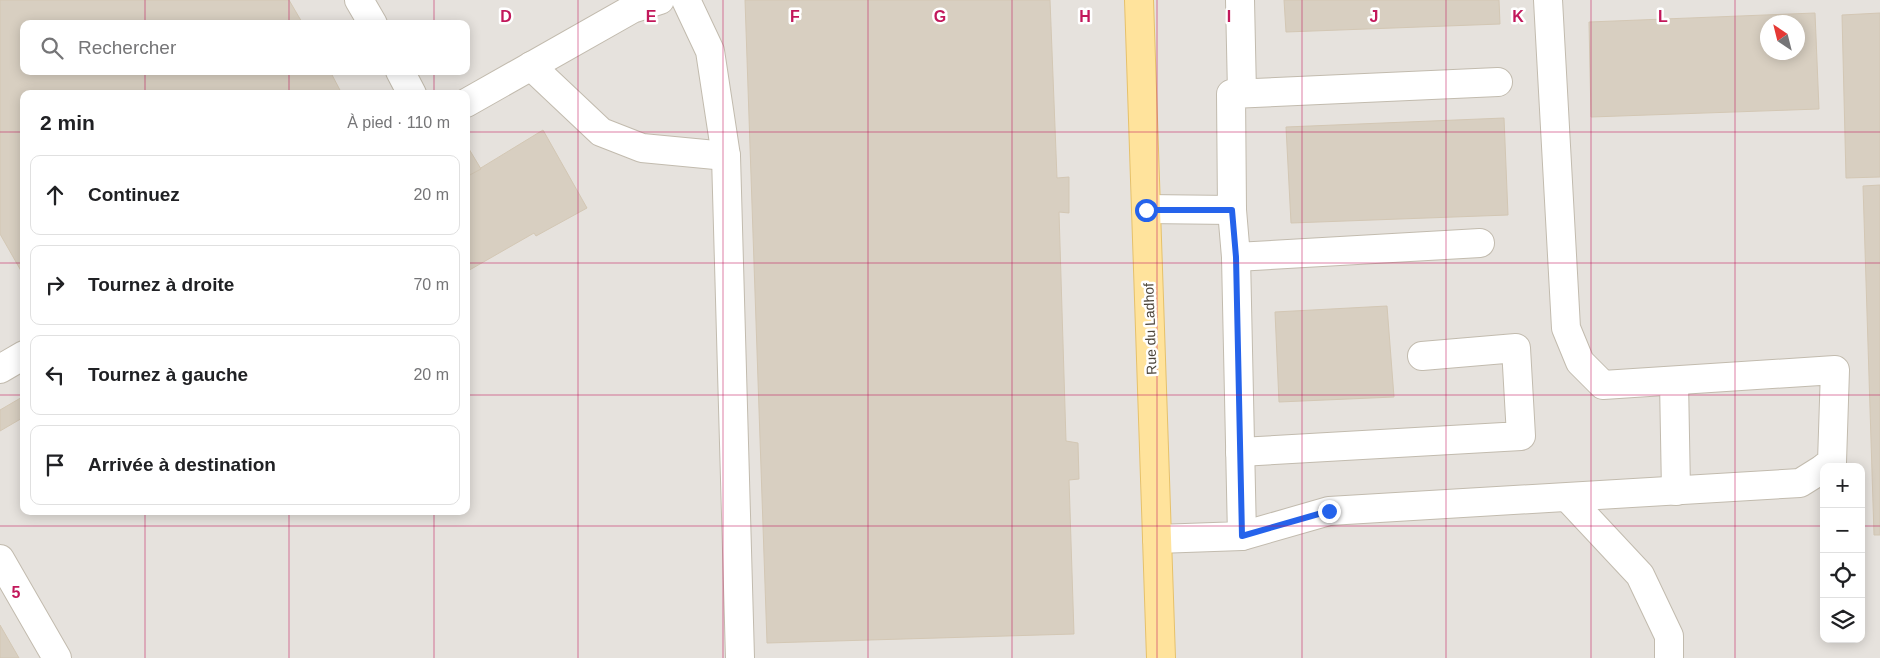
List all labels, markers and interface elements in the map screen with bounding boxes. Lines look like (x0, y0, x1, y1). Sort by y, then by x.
text: D (500, 8, 512, 25)
text: E (646, 8, 657, 25)
text: F (790, 8, 800, 25)
text: G (934, 8, 946, 25)
text: H (1079, 8, 1091, 25)
text: I (1227, 8, 1231, 25)
text: J (1370, 8, 1378, 25)
text: K (1512, 8, 1524, 25)
text: L (1658, 8, 1668, 25)
north arrow (1760, 15, 1805, 60)
search box (20, 20, 470, 75)
icon: search (38, 34, 66, 62)
text: Rechercher (78, 37, 176, 58)
text: 2 min (40, 111, 95, 134)
text: À pied · 110 m (347, 114, 450, 131)
icon: ahead (41, 181, 69, 209)
text: Continuez (88, 184, 180, 205)
text: 20 m (413, 186, 449, 203)
route start (1135, 199, 1158, 222)
icon: right (41, 271, 69, 299)
text: Tournez à droite (88, 274, 234, 295)
text: 70 m (413, 276, 449, 293)
street label: Rue du Ladhof (1140, 283, 1160, 375)
icon: left (41, 361, 69, 389)
text: Tournez à gauche (88, 364, 248, 385)
text: 20 m (413, 366, 449, 383)
icon: arrive (41, 451, 69, 479)
text: Arrivée à destination (88, 454, 276, 475)
map controls (1820, 463, 1865, 643)
button: + (1820, 463, 1865, 508)
route end (1318, 500, 1341, 523)
button: − (1820, 508, 1865, 553)
button: locate (1820, 553, 1865, 598)
text: 5 (12, 584, 21, 601)
button: layers (1820, 598, 1865, 643)

